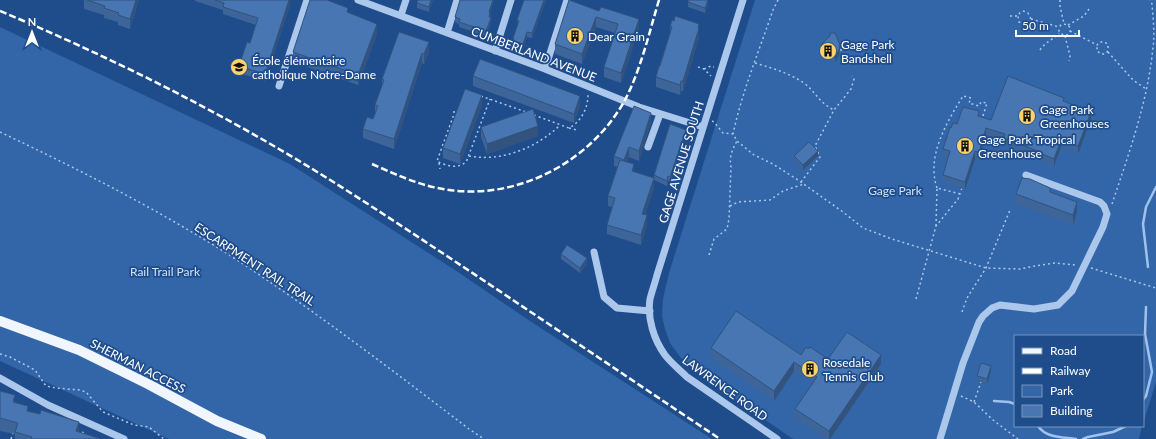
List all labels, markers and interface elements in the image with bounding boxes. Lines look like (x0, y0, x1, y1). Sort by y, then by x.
north arrow (12, 12, 52, 52)
scale bar (1016, 12, 1079, 38)
text: N (28, 15, 36, 28)
text: 50 m (1022, 18, 1049, 33)
street label: CUMBERLAND AVENUE (469, 23, 599, 85)
building icon: Dear Grain (565, 26, 585, 46)
place label: Dear Grain (588, 29, 645, 44)
place label: Gage Park Bandshell (841, 37, 896, 66)
building icon: Gage Park Bandshell (818, 41, 838, 61)
place label: École élémentaire catholique Notre-Dame (252, 53, 376, 82)
school or university icon: École élémentaire catholique Notre-Dame (229, 57, 249, 77)
street label: GAGE AVENUE SOUTH (655, 99, 707, 225)
place label: Gage Park Greenhouses (1040, 102, 1109, 131)
building icon: Gage Park Greenhouses (1017, 106, 1037, 126)
place label: Gage Park Tropical Greenhouse (978, 132, 1075, 161)
building icon: Gage Park Tropical Greenhouse (955, 136, 975, 156)
park label: Gage Park (868, 183, 923, 198)
street label: ESCARPMENT RAIL TRAIL (192, 219, 318, 309)
park label: Rail Trail Park (130, 264, 201, 279)
street label: SHERMAN ACCESS (88, 335, 188, 397)
legend (1014, 335, 1144, 427)
text: Road (1050, 343, 1077, 358)
street label: LAWRENCE ROAD (679, 352, 771, 424)
place label: Rosedale Tennis Club (823, 355, 884, 384)
building icon: Rosedale Tennis Club (800, 359, 820, 379)
text: Railway (1050, 363, 1091, 378)
text: Park (1050, 383, 1074, 398)
text: Building (1050, 403, 1093, 418)

